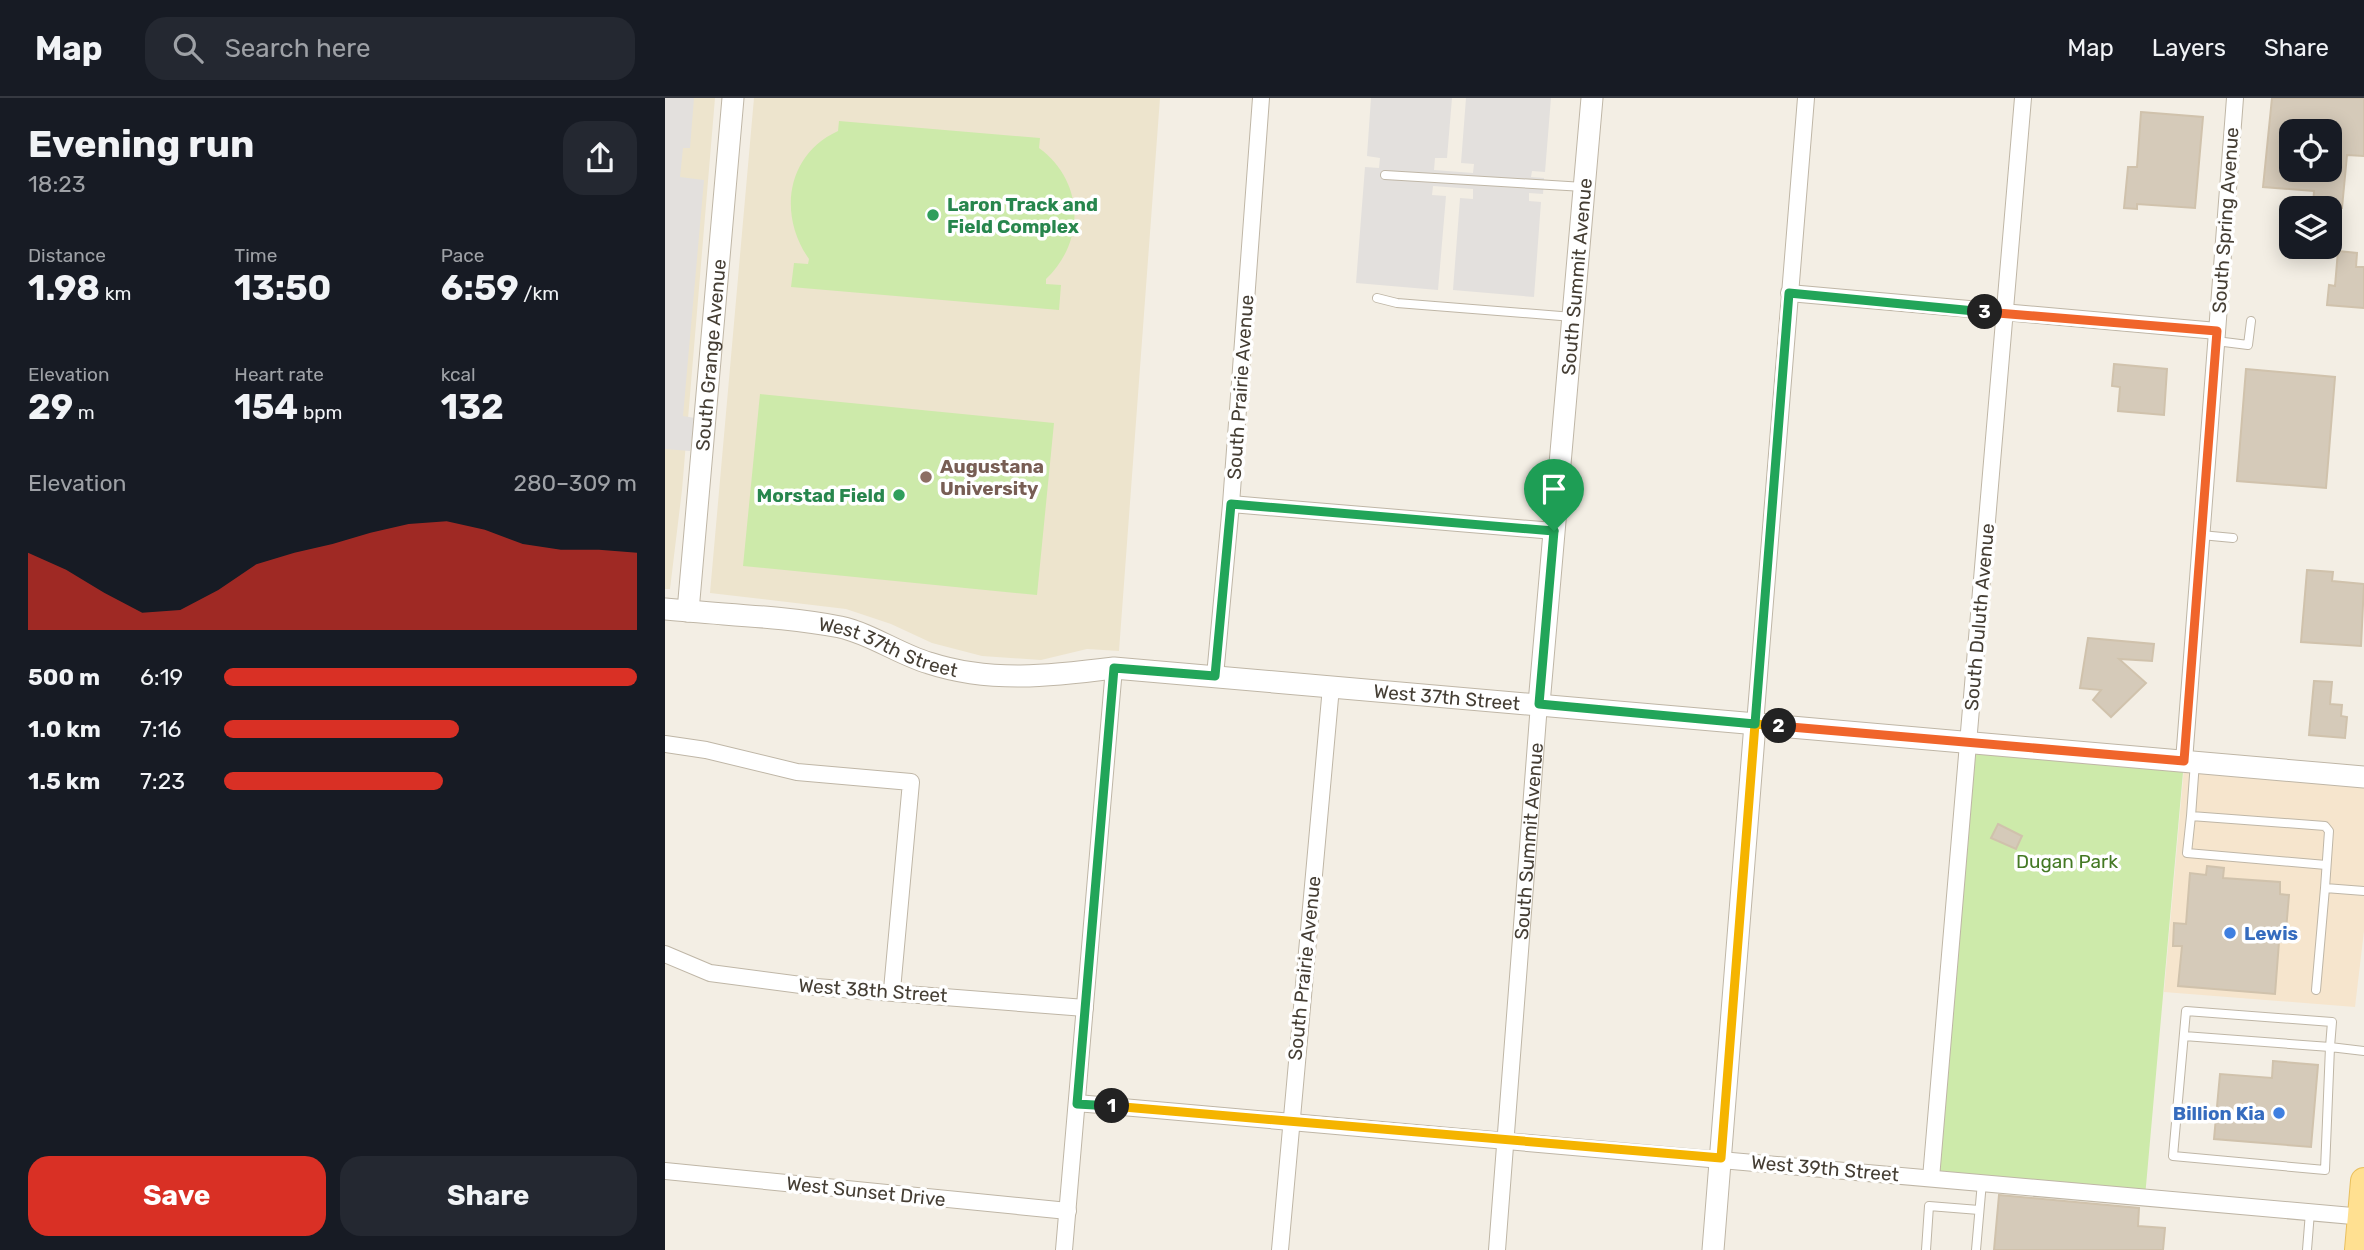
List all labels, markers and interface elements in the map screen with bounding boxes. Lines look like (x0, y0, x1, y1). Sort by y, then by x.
search box (145, 17, 635, 80)
text: Map (35, 29, 103, 68)
icon: search (169, 29, 207, 67)
text: Search here (225, 33, 370, 64)
text: Map (2067, 34, 2114, 62)
text: Layers (2152, 34, 2226, 62)
text: Share (2264, 34, 2329, 62)
map controls (2279, 119, 2342, 259)
button: locate (2279, 119, 2342, 182)
text: Evening run (28, 121, 254, 167)
button: share (563, 121, 637, 195)
street label: South Spring Avenue (2208, 126, 2243, 314)
text: 18:23 (28, 170, 86, 198)
street label: South Summit Avenue (1557, 177, 1597, 376)
place label: Laron Track and Field Complex (947, 193, 1098, 238)
button: layers (2279, 196, 2342, 259)
marker: Laron Track and Field Complex (925, 207, 941, 223)
text: Distance (28, 244, 106, 267)
text: Time (234, 244, 277, 267)
text: Pace (441, 244, 484, 267)
street label: South Grange Avenue (691, 258, 731, 452)
text: 1.98 (28, 267, 100, 309)
text: 13:50 (234, 267, 331, 309)
text: 6:59 (441, 267, 519, 309)
text: km (100, 282, 131, 305)
text: /km (519, 282, 559, 305)
street label: South Prairie Avenue (1223, 294, 1258, 480)
pin: 3 (1967, 294, 2003, 330)
text: 3 (1978, 300, 1991, 323)
text: Elevation (28, 363, 109, 386)
text: Heart rate (234, 363, 324, 386)
text: kcal (441, 363, 476, 386)
text: 29 (28, 386, 73, 428)
text: 154 (234, 386, 298, 428)
text: 132 (441, 386, 504, 428)
text: m (73, 401, 95, 424)
text: bpm (298, 401, 342, 424)
place label: Augustana University (940, 455, 1044, 500)
pin (1524, 459, 1584, 531)
text: Elevation (28, 469, 127, 497)
text: 280–309 m (513, 469, 637, 497)
marker: Augustana University (918, 469, 934, 485)
icon: arrive (1535, 470, 1573, 508)
place label: Morstad Field (757, 484, 885, 507)
marker: Morstad Field (891, 487, 907, 503)
street label: South Duluth Avenue (1960, 522, 1999, 712)
street label: West 37th Street (817, 612, 960, 682)
text: 500 m (28, 663, 100, 691)
text: 6:19 (140, 663, 183, 691)
street label: West 37th Street (1373, 680, 1522, 715)
pin: 2 (1761, 708, 1797, 744)
text: 2 (1772, 714, 1785, 737)
text: 1.0 km (28, 715, 101, 743)
text: 7:16 (140, 715, 181, 743)
street label: South Summit Avenue (1510, 742, 1548, 941)
text: 1.5 km (28, 767, 100, 795)
text: 7:23 (140, 767, 185, 795)
park label: Dugan Park (2016, 850, 2118, 873)
street label: South Prairie Avenue (1283, 875, 1326, 1061)
place label: Lewis (2244, 922, 2298, 945)
marker: Lewis (2222, 925, 2238, 941)
street label: West 38th Street (798, 974, 949, 1007)
pin: 1 (1095, 1088, 1129, 1124)
text: 1 (1107, 1094, 1116, 1117)
place label: Billion Kia (2173, 1102, 2265, 1125)
marker: Billion Kia (2271, 1105, 2287, 1121)
street label: West 39th Street (1750, 1151, 1900, 1186)
button: Save (28, 1156, 326, 1236)
button: Share (340, 1156, 637, 1236)
street label: West Sunset Drive (785, 1172, 947, 1211)

